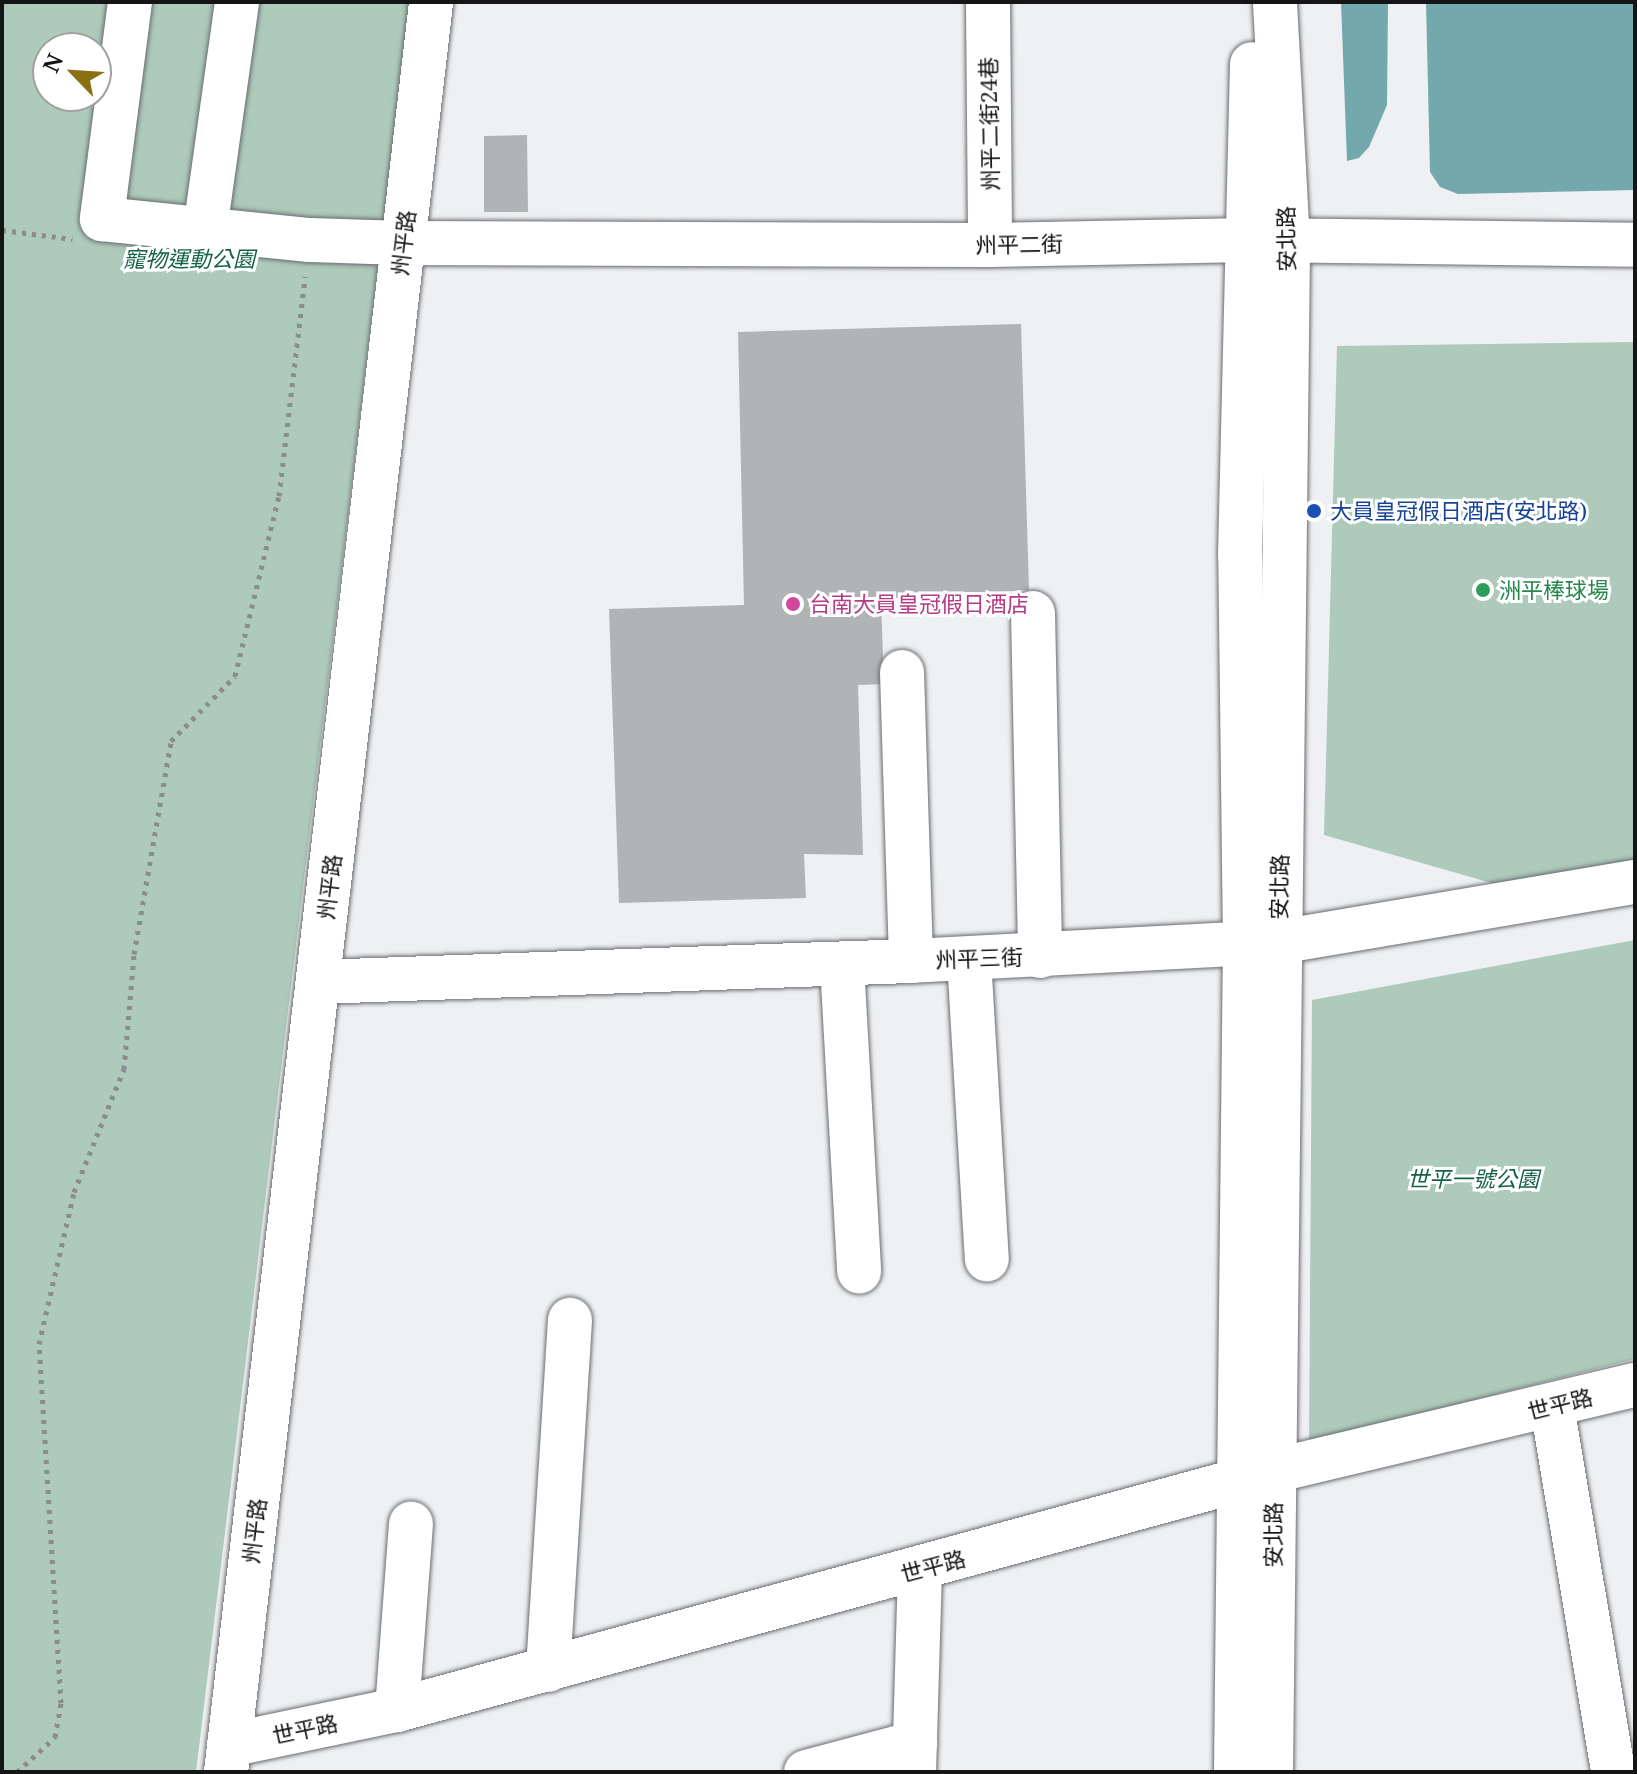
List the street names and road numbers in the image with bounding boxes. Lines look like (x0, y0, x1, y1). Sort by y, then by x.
street label: 州平二街24巷 (975, 56, 1003, 192)
street label: 安北路 (1272, 206, 1300, 272)
street label: 州平路 (386, 209, 420, 277)
street label: 州平二街 (975, 230, 1063, 258)
street label: 州平路 (312, 853, 346, 921)
street label: 安北路 (1265, 854, 1293, 920)
street label: 州平三街 (935, 943, 1023, 973)
street label: 世平路 (1525, 1383, 1595, 1425)
street label: 州平路 (237, 1497, 271, 1565)
street label: 安北路 (1260, 1502, 1286, 1568)
street label: 世平路 (898, 1545, 968, 1587)
street label: 世平路 (270, 1709, 340, 1749)

